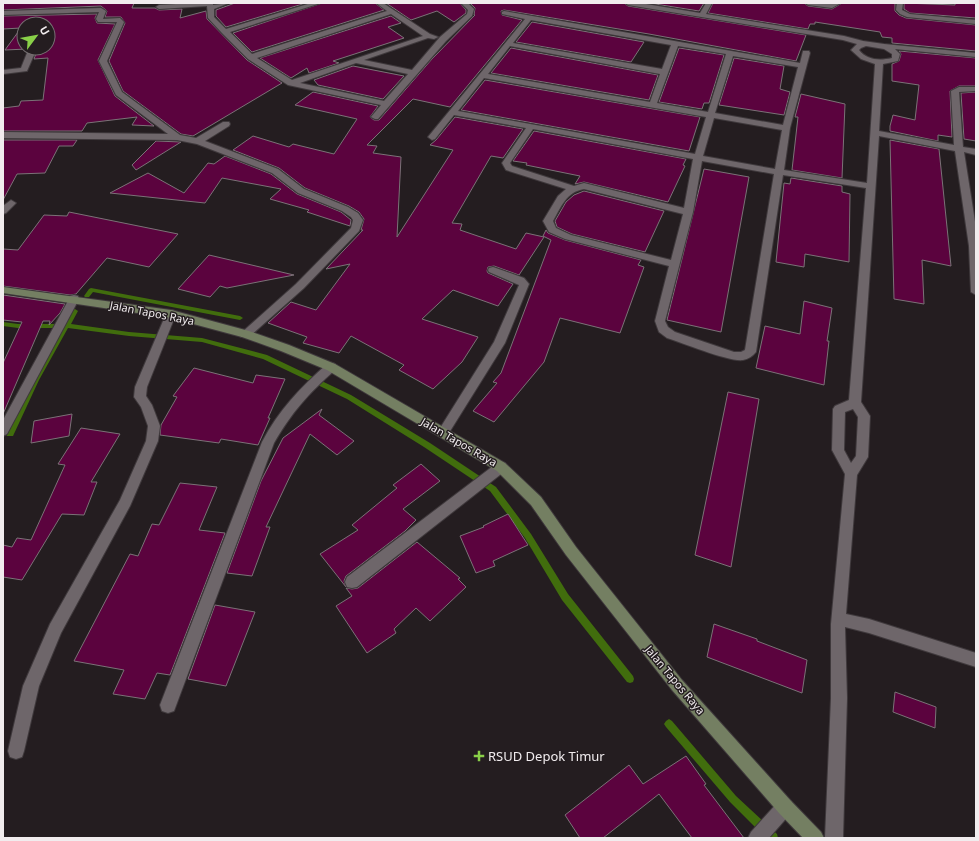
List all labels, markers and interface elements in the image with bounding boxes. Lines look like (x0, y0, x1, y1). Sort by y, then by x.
north arrow (16, 16, 56, 56)
text: U (36, 23, 53, 38)
street label: Jalan Tapos Raya (108, 297, 196, 328)
street label: Jalan Tapos Raya (418, 413, 500, 469)
street label: Jalan Tapos Raya (641, 641, 709, 717)
place label: RSUD Depok Timur (488, 747, 605, 765)
marker: RSUD Depok Timur (473, 750, 485, 762)

